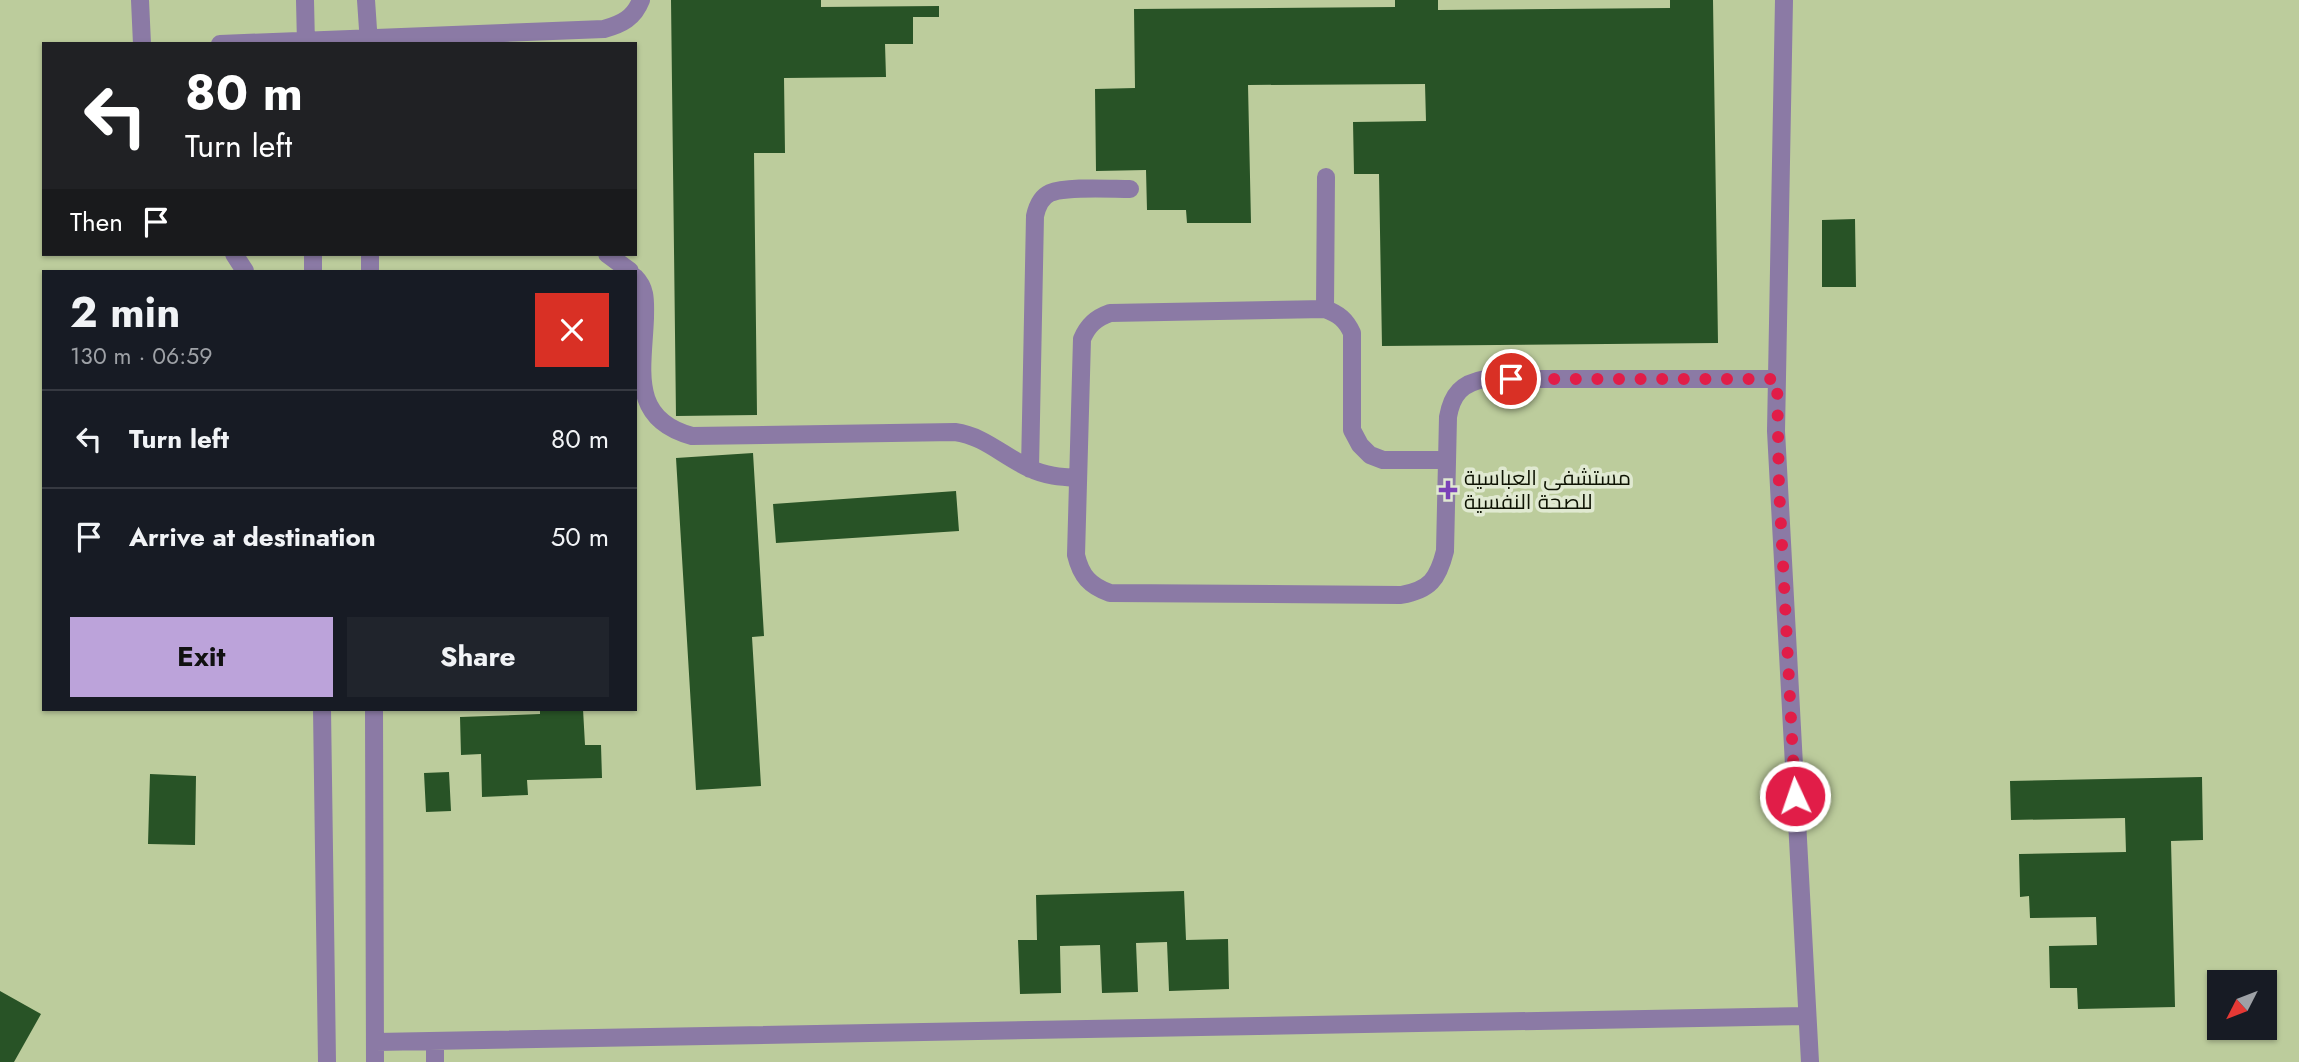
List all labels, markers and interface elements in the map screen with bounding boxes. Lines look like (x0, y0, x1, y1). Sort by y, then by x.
text: 80 m (185, 58, 303, 128)
icon: left (70, 70, 161, 161)
text: Turn left (185, 123, 292, 169)
text: Then (70, 203, 123, 241)
icon: arrive (137, 203, 175, 241)
text: 2 min (70, 282, 180, 343)
button: close (535, 293, 609, 367)
text: 130 m · 06:59 (70, 339, 212, 373)
pin (1481, 349, 1541, 409)
icon: arrive (1492, 360, 1530, 398)
icon: left (70, 420, 108, 458)
text: Turn left (129, 420, 229, 458)
text: 80 m (551, 420, 609, 458)
place label: مستشفى العباسية للصحة النفسية (1464, 463, 1631, 517)
marker: مستشفى العباسية للصحة النفسية (1438, 480, 1458, 500)
icon: arrive (70, 518, 108, 556)
text: Arrive at destination (129, 518, 376, 556)
text: 50 m (551, 518, 609, 556)
button: Exit (70, 617, 333, 697)
button: Share (347, 617, 609, 697)
position arrow (1758, 759, 1832, 833)
north arrow (2207, 970, 2277, 1040)
map controls (2207, 970, 2277, 1040)

